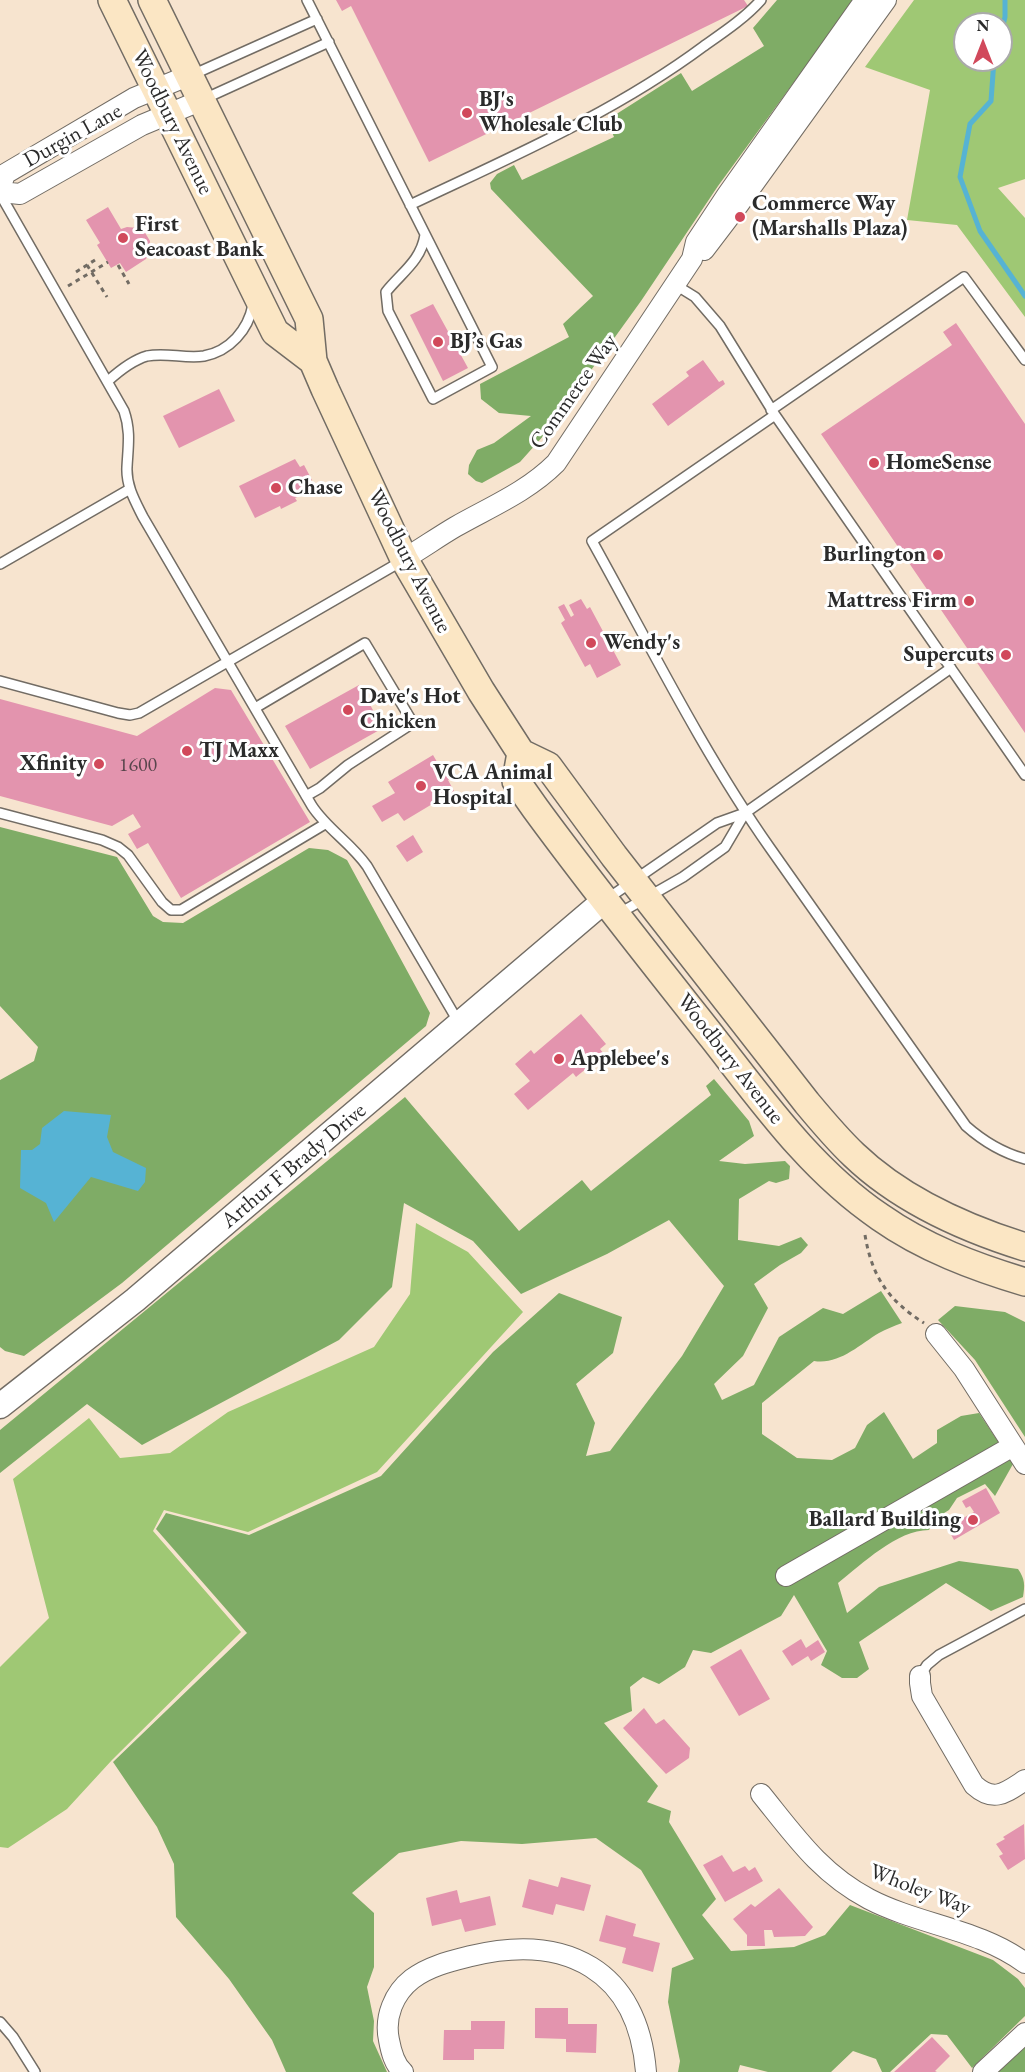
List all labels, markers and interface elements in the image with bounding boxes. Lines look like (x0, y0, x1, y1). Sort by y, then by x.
north arrow (953, 12, 1013, 72)
text: N (977, 15, 989, 36)
street label: Woodbury Avenue (125, 45, 219, 199)
place label: BJ's Wholesale Club (479, 87, 622, 138)
street label: Durgin Lane (19, 98, 127, 174)
marker: BJ's Wholesale Club (460, 106, 474, 120)
place label: Commerce Way (Marshalls Plaza) (752, 191, 907, 242)
marker: Commerce Way (Marshalls Plaza) (733, 210, 747, 224)
place label: First Seacoast Bank (135, 212, 264, 264)
marker: First Seacoast Bank (116, 231, 130, 245)
place label: BJ’s Gas (450, 329, 523, 355)
street label: Commerce Way (525, 329, 623, 455)
marker: BJ’s Gas (431, 335, 445, 349)
place label: HomeSense (886, 450, 991, 476)
marker: HomeSense (867, 456, 881, 470)
place label: Chase (288, 475, 343, 501)
marker: Chase (269, 481, 283, 495)
street label: Woodbury Avenue (361, 484, 457, 638)
place label: Burlington (823, 542, 926, 568)
marker: Burlington (931, 548, 945, 562)
place label: Mattress Firm (827, 588, 957, 614)
marker: Mattress Firm (962, 594, 976, 608)
place label: Wendy's (603, 630, 680, 656)
marker: Wendy's (584, 636, 598, 650)
place label: Supercuts (904, 642, 994, 668)
marker: Supercuts (999, 648, 1013, 662)
place label: Dave's Hot Chicken (360, 684, 460, 736)
marker: Dave's Hot Chicken (341, 703, 355, 717)
place label: TJ Maxx (199, 738, 279, 764)
marker: TJ Maxx (180, 744, 194, 758)
place label: Xfinity (20, 751, 87, 777)
house number: 1600 (119, 754, 157, 778)
marker: Xfinity (92, 757, 106, 771)
place label: VCA Animal Hospital (433, 760, 552, 812)
marker: VCA Animal Hospital (414, 779, 428, 793)
street label: Woodbury Avenue (671, 988, 789, 1130)
place label: Applebee's (571, 1046, 669, 1072)
marker: Applebee's (552, 1052, 566, 1066)
street label: Arthur F Brady Drive (216, 1098, 372, 1234)
place label: Ballard Building (809, 1507, 961, 1533)
marker: Ballard Building (966, 1513, 980, 1527)
street label: Wholey Way (866, 1859, 974, 1921)

